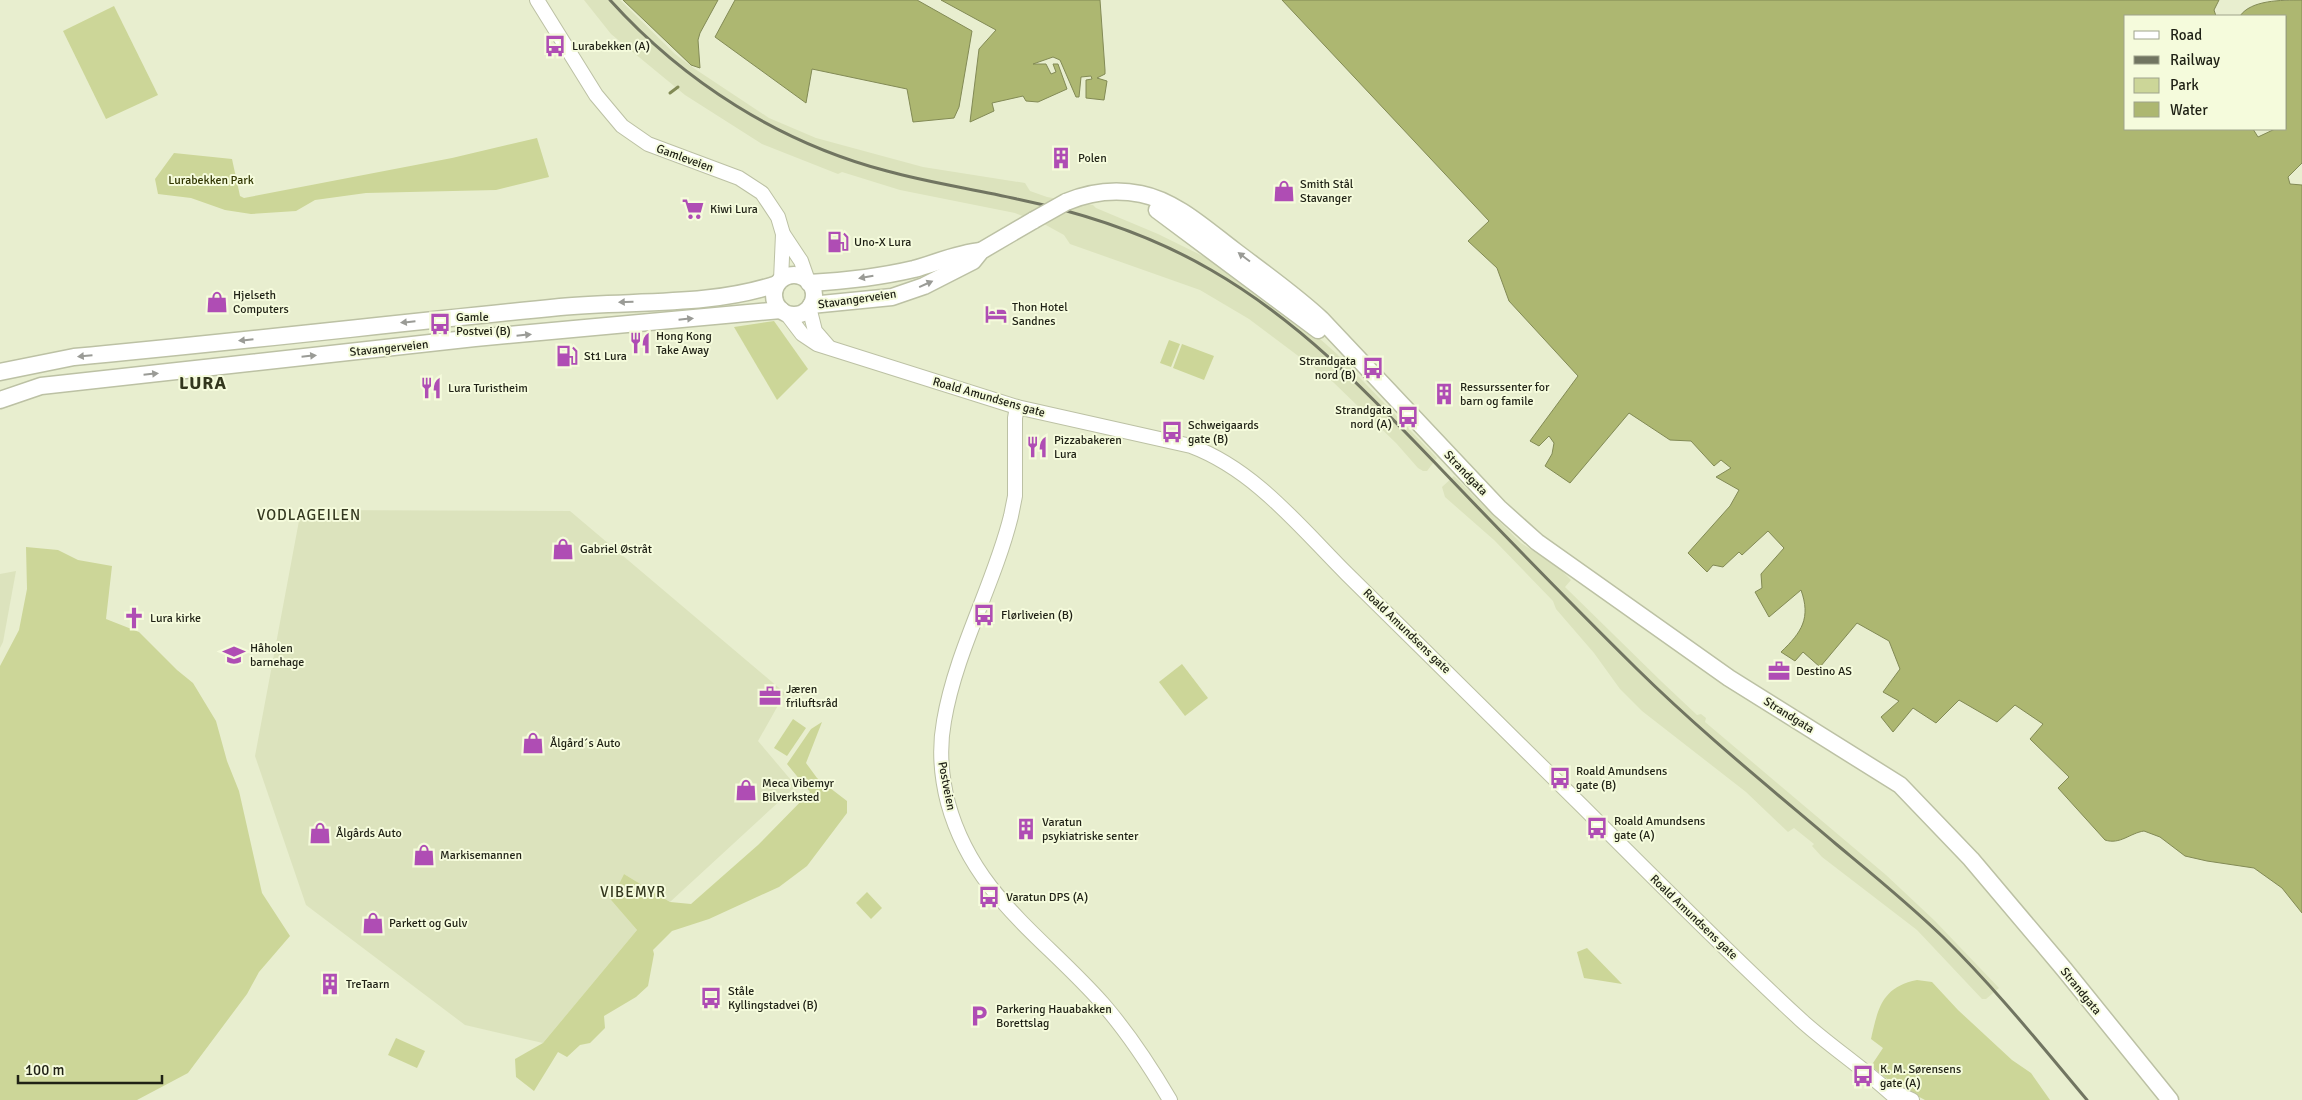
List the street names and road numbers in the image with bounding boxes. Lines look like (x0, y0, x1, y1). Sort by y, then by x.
street label: Gamleveien (654, 141, 715, 176)
street label: Stavangerveien (817, 287, 897, 312)
street label: Stavangerveien (349, 337, 429, 360)
street label: Roald Amundsens gate (931, 374, 1047, 421)
street label: Strandgata (1441, 448, 1491, 499)
street label: Roald Amundsens gate (1360, 586, 1454, 677)
street label: Strandgata (1761, 694, 1817, 737)
street label: Postveien (934, 760, 959, 812)
street label: Roald Amundsens gate (1647, 872, 1741, 963)
street label: Strandgata (2057, 965, 2104, 1018)

